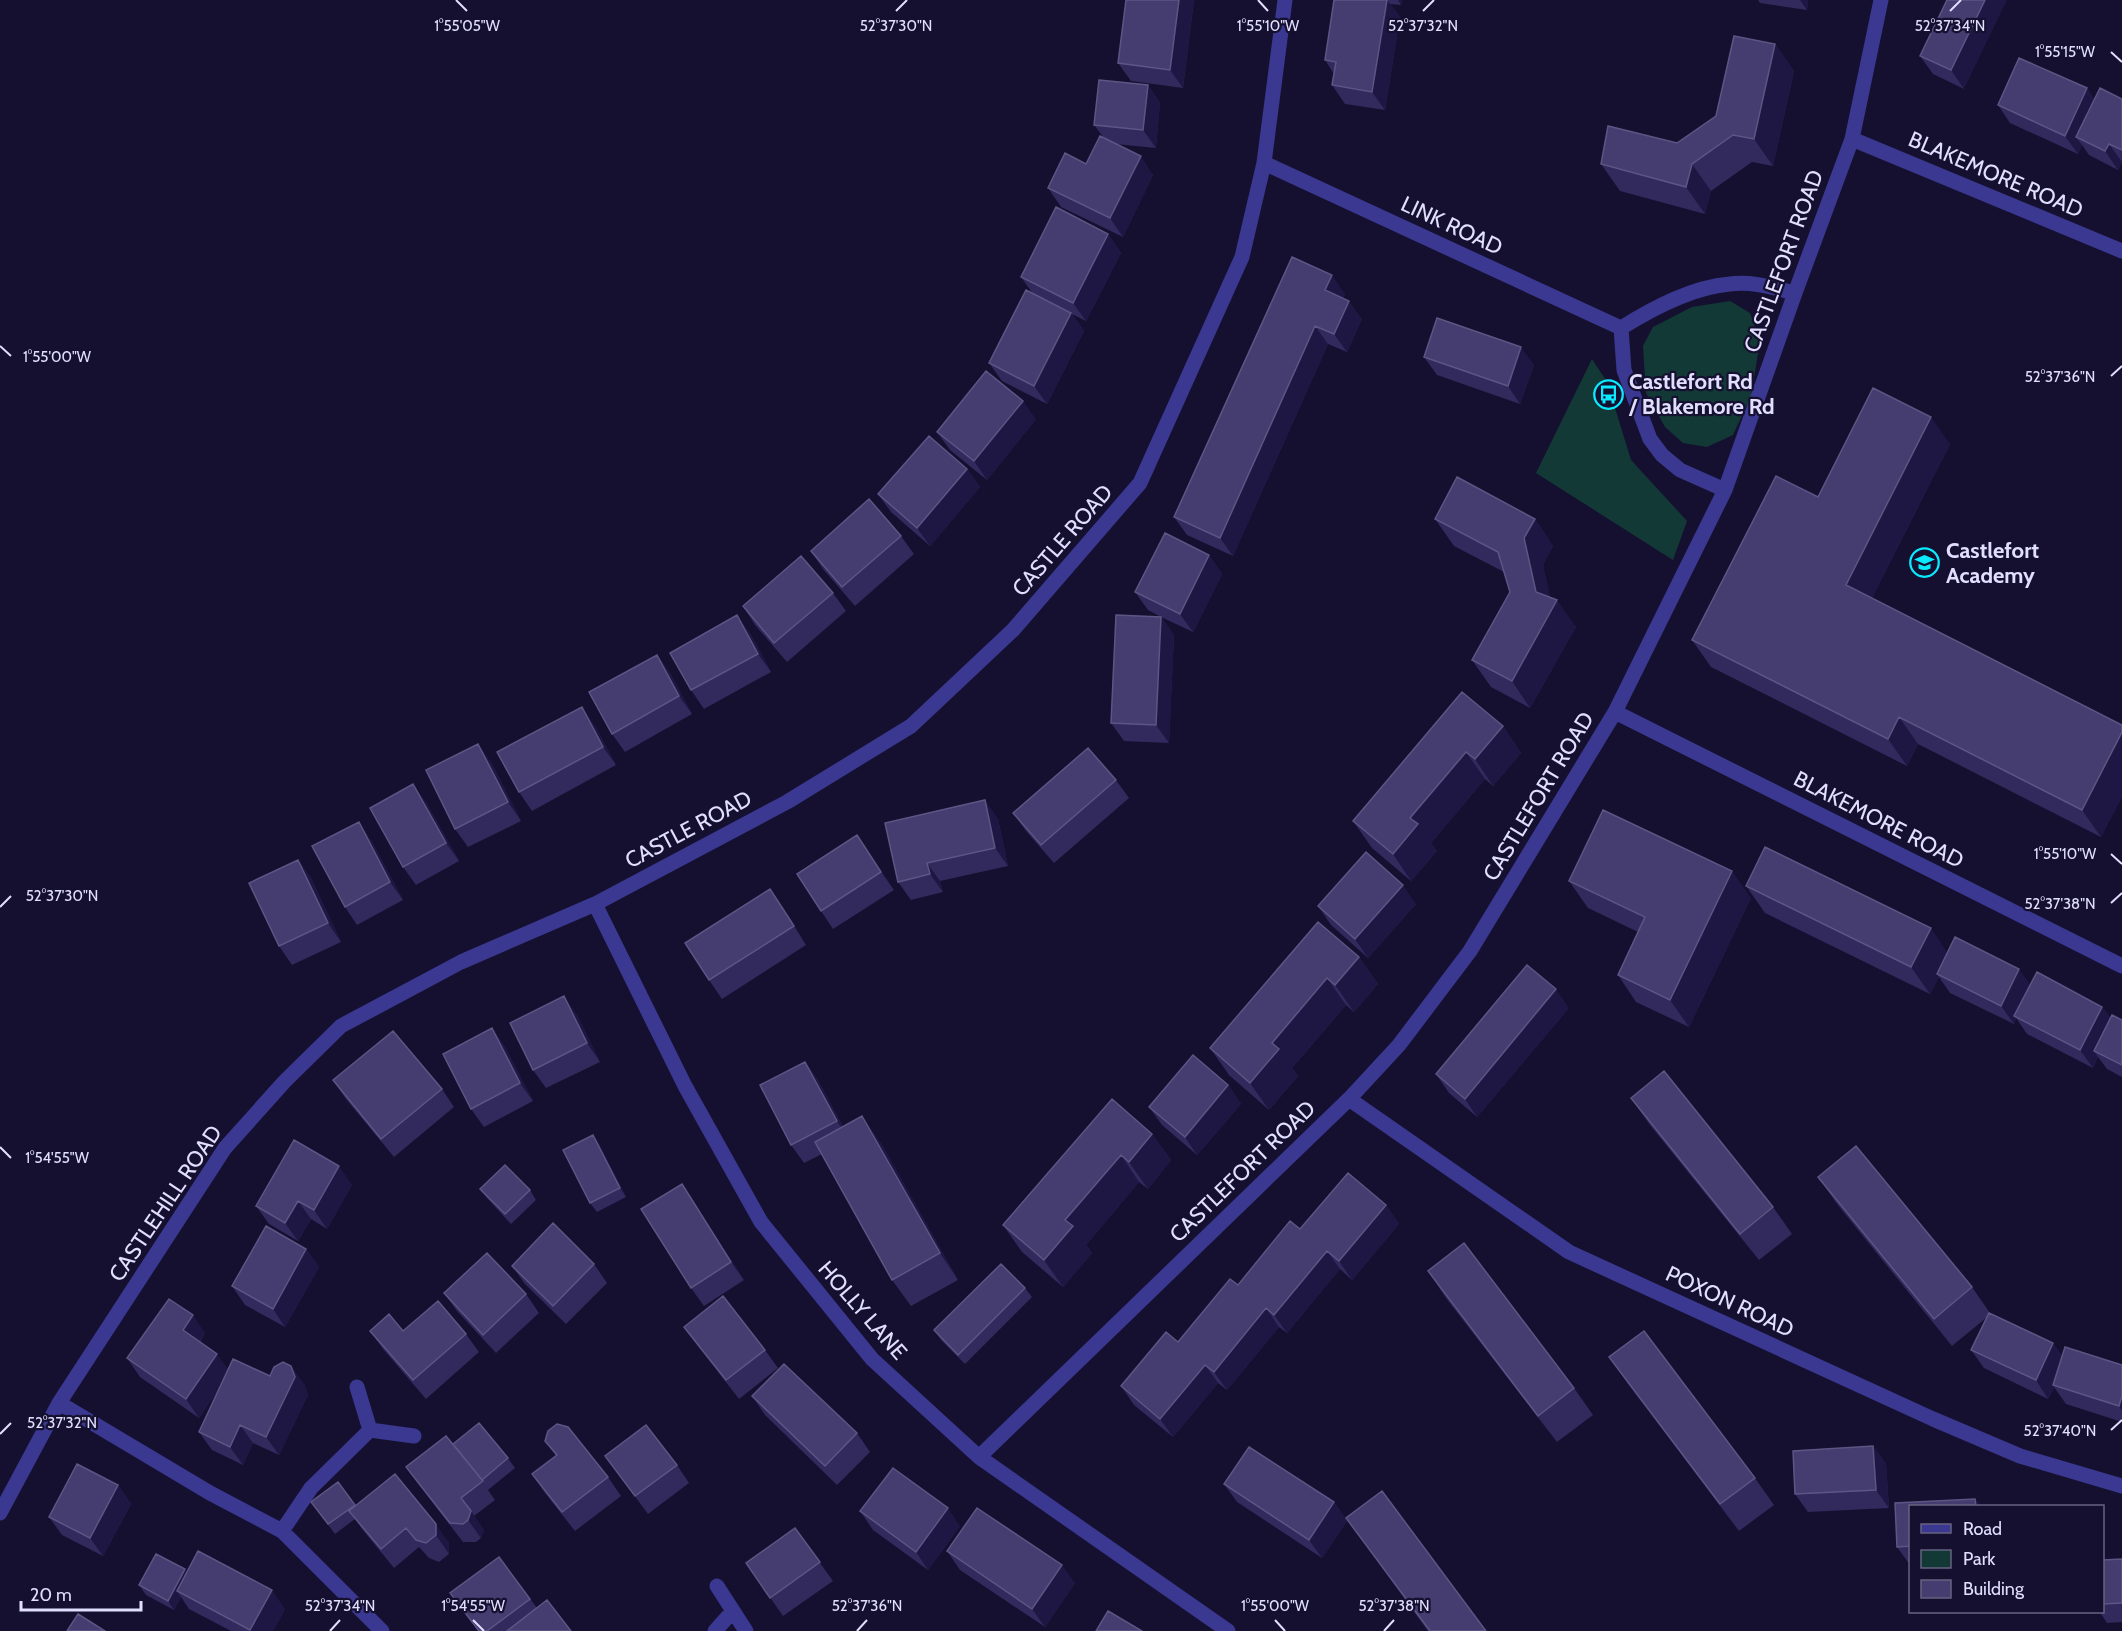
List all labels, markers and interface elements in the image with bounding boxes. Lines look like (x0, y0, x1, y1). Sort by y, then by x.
text: 1°55'05"W (434, 17, 501, 35)
text: 52°37'30"N (860, 17, 932, 35)
text: 1°55'10"W (1237, 17, 1300, 35)
text: 52°37'32"N (1388, 17, 1458, 35)
text: 52°37'34"N (1915, 17, 1985, 35)
text: 1°55'15"W (2035, 43, 2096, 61)
street label: BLAKEMORE ROAD (1904, 126, 2087, 223)
street label: CASTLEFORT ROAD (1738, 166, 1829, 356)
street label: LINK ROAD (1397, 190, 1507, 261)
text: 1°55'00"W (23, 348, 92, 366)
place label: Castlefort Rd / Blakemore Rd (1628, 368, 1775, 420)
text: 52°37'36"N (2025, 368, 2095, 386)
bus stop icon: Castlefort Rd / Blakemore Rd (1592, 378, 1624, 410)
street label: CASTLE ROAD (1006, 479, 1118, 602)
place label: Castlefort Academy (1946, 537, 2039, 589)
school or university icon: Castlefort Academy (1909, 547, 1941, 579)
street label: CASTLEFORT ROAD (1477, 707, 1600, 886)
street label: BLAKEMORE ROAD (1789, 765, 1968, 874)
street label: CASTLE ROAD (620, 785, 756, 874)
text: 1°55'10"W (2034, 845, 2097, 863)
text: 52°37'30"N (26, 887, 98, 905)
text: 52°37'38"N (2024, 895, 2096, 913)
street label: CASTLEFORT ROAD (1164, 1095, 1321, 1248)
street label: CASTLEHILL ROAD (103, 1120, 228, 1286)
text: 1°54'55"W (25, 1149, 90, 1167)
street label: HOLLY LANE (812, 1255, 913, 1365)
street label: POXON ROAD (1661, 1260, 1798, 1343)
text: 52°37'32"N (27, 1414, 97, 1432)
text: 52°37'40"N (2024, 1422, 2096, 1440)
legend (1909, 1505, 2104, 1613)
text: Road (1963, 1518, 2002, 1540)
text: Park (1963, 1548, 1996, 1570)
scale bar (21, 1574, 141, 1612)
text: Building (1963, 1578, 2025, 1600)
text: 20 m (30, 1584, 72, 1606)
text: 52°37'34"N (305, 1597, 375, 1615)
text: 1°54'55"W (441, 1597, 506, 1615)
text: 52°37'36"N (832, 1597, 902, 1615)
text: 1°55'00"W (1241, 1597, 1310, 1615)
text: 52°37'38"N (1358, 1597, 1430, 1615)

